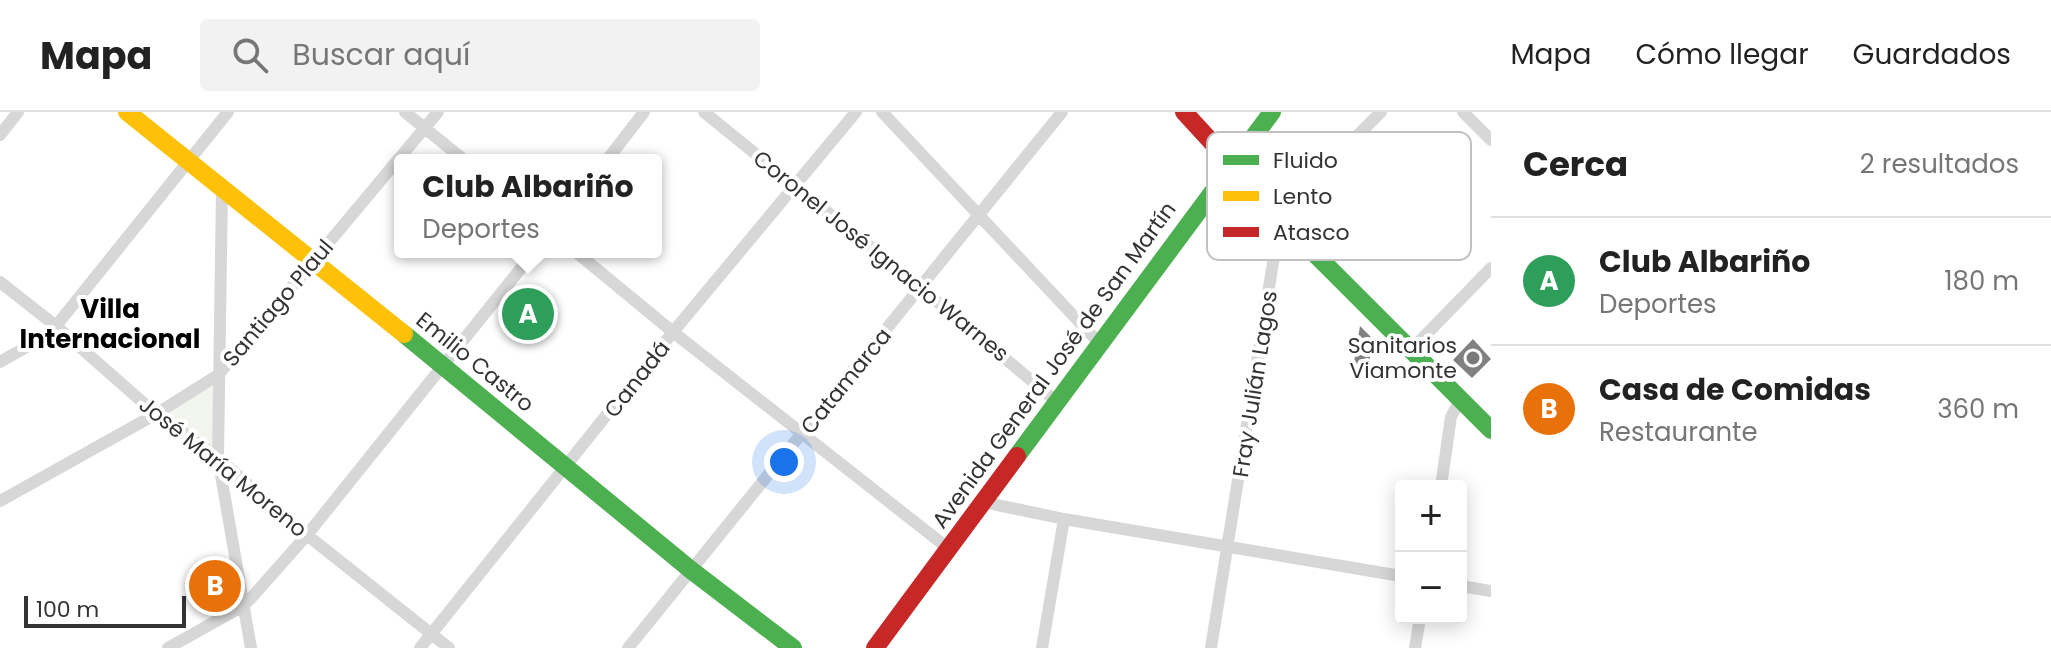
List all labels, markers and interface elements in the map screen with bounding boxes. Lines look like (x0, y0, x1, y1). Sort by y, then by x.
search box (200, 19, 760, 91)
text: Mapa (40, 29, 152, 82)
icon: search (228, 33, 272, 77)
text: Buscar aquí (292, 33, 470, 76)
text: Mapa (1510, 35, 1591, 74)
text: Cómo llegar (1635, 35, 1809, 74)
text: Guardados (1853, 35, 2011, 74)
legend (1207, 132, 1471, 260)
text: Cerca (1523, 140, 1628, 188)
street label: Coronel José Ignacio Warnes (747, 143, 1015, 369)
text: Fluido (1273, 145, 1338, 176)
text: 2 resultados (1860, 146, 2019, 182)
popup (394, 154, 662, 258)
text: Club Albariño (422, 165, 634, 208)
text: Lento (1273, 181, 1332, 212)
street label: Avenida General José de San Martín (925, 195, 1183, 535)
text: Deportes (422, 211, 540, 247)
text: Atasco (1273, 217, 1350, 248)
street label: Santiago Plaul (216, 233, 340, 373)
text: Club Albariño (1599, 240, 1810, 283)
text: A (1539, 263, 1559, 299)
text: 180 m (1944, 263, 2019, 299)
pin: A (502, 284, 554, 344)
text: Deportes (1599, 286, 1717, 322)
street label: Fray Julián Lagos (1225, 288, 1285, 480)
district label: Villa Internacional (20, 291, 200, 357)
street label: Emilio Castro (409, 305, 541, 419)
street label: Catamarca (793, 321, 899, 441)
place label: Sanitarios Viamonte (1348, 330, 1457, 386)
street label: Canadá (597, 334, 677, 424)
marker: Sanitarios Viamonte (1464, 349, 1482, 367)
text: Casa de Comidas (1599, 368, 1871, 411)
street label: José María Moreno (132, 390, 314, 544)
text: B (1540, 391, 1558, 427)
text: 360 m (1937, 391, 2019, 427)
text: Restaurante (1599, 414, 1758, 450)
your location (764, 442, 804, 482)
map controls (1395, 480, 1467, 624)
button: + (1395, 480, 1467, 552)
button: − (1395, 552, 1467, 624)
pin: B (189, 556, 241, 616)
scale bar (24, 592, 186, 628)
text: 100 m (36, 594, 99, 625)

